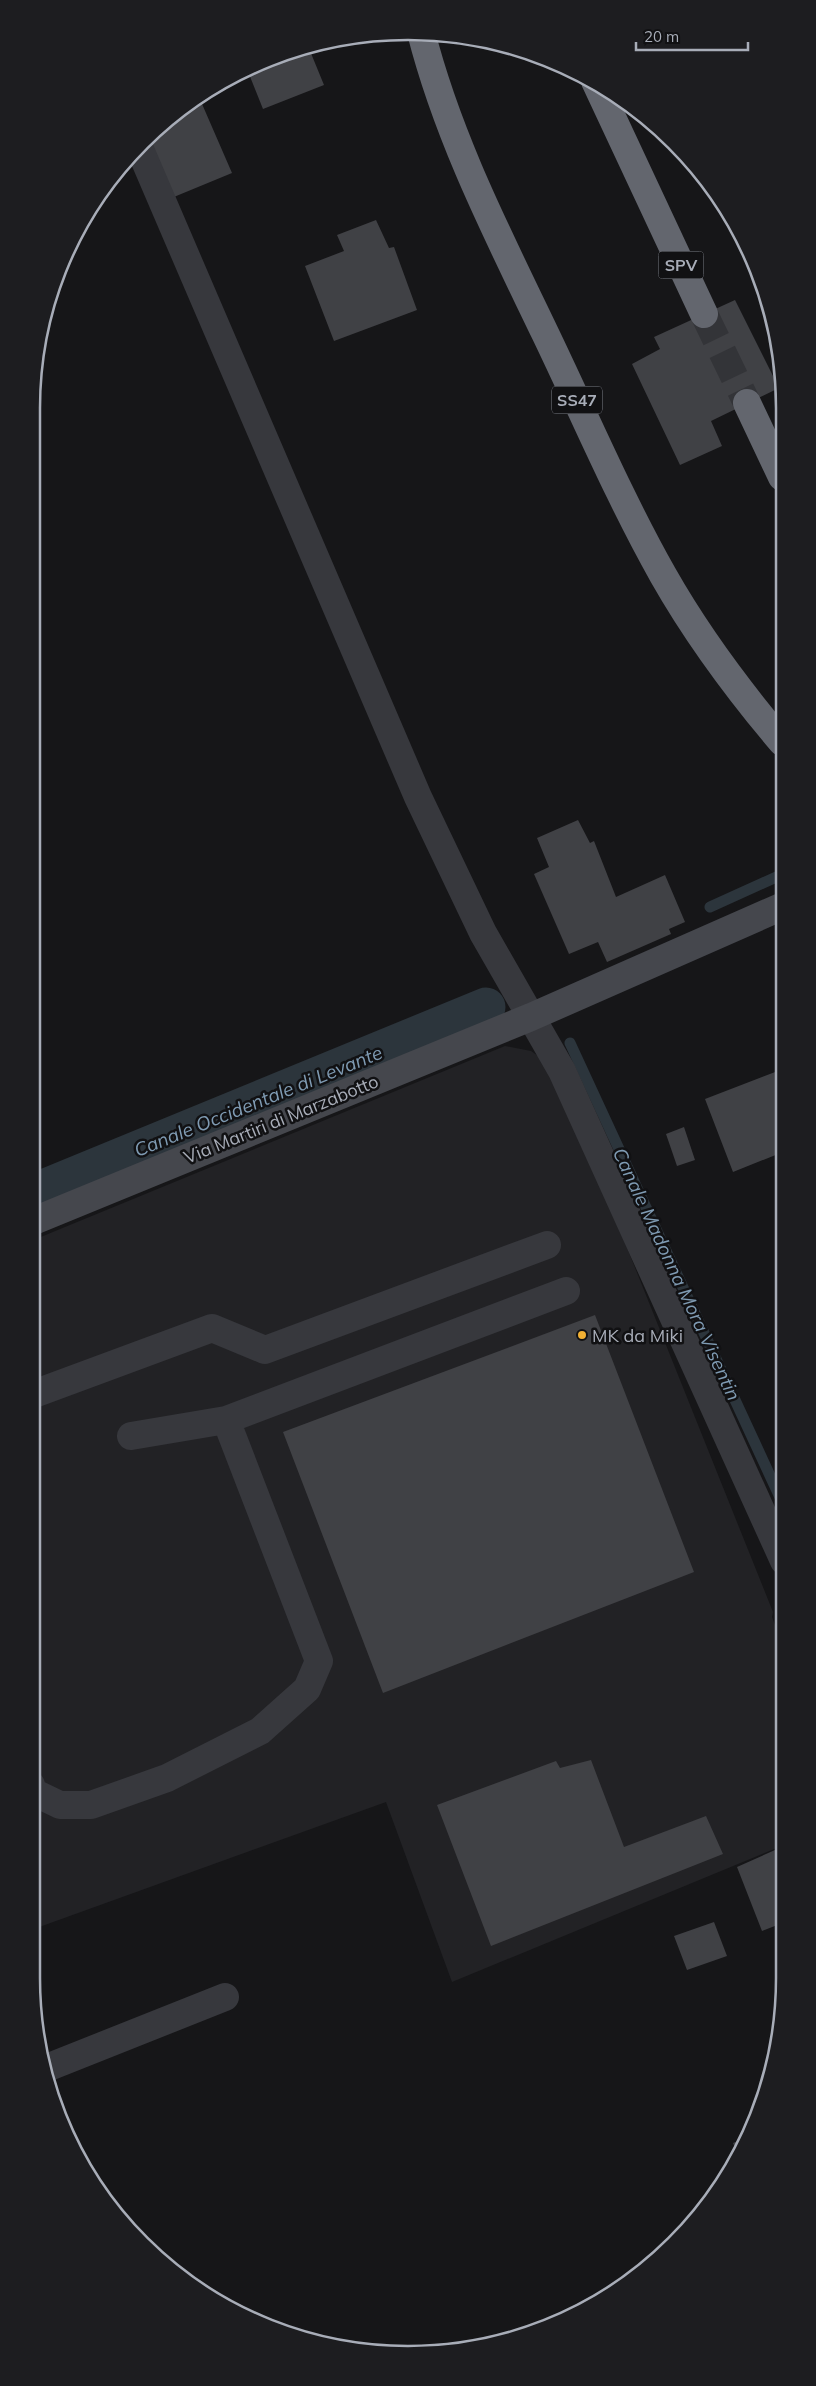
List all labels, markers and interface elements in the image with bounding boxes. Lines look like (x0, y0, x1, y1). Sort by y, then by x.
scale bar (636, 20, 748, 52)
text: 20 m (644, 27, 679, 46)
road number: SPV (658, 252, 704, 278)
road number: SS47 (552, 386, 602, 414)
water label: Canale Occidentale di Levante (130, 1040, 386, 1162)
street label: Via Martiri di Marzabotto (180, 1069, 382, 1169)
water label: Canale Madonna Mora Visentin (608, 1144, 746, 1404)
place label: MK da Miki (592, 1324, 683, 1347)
marker: MK da Miki (576, 1329, 588, 1341)

